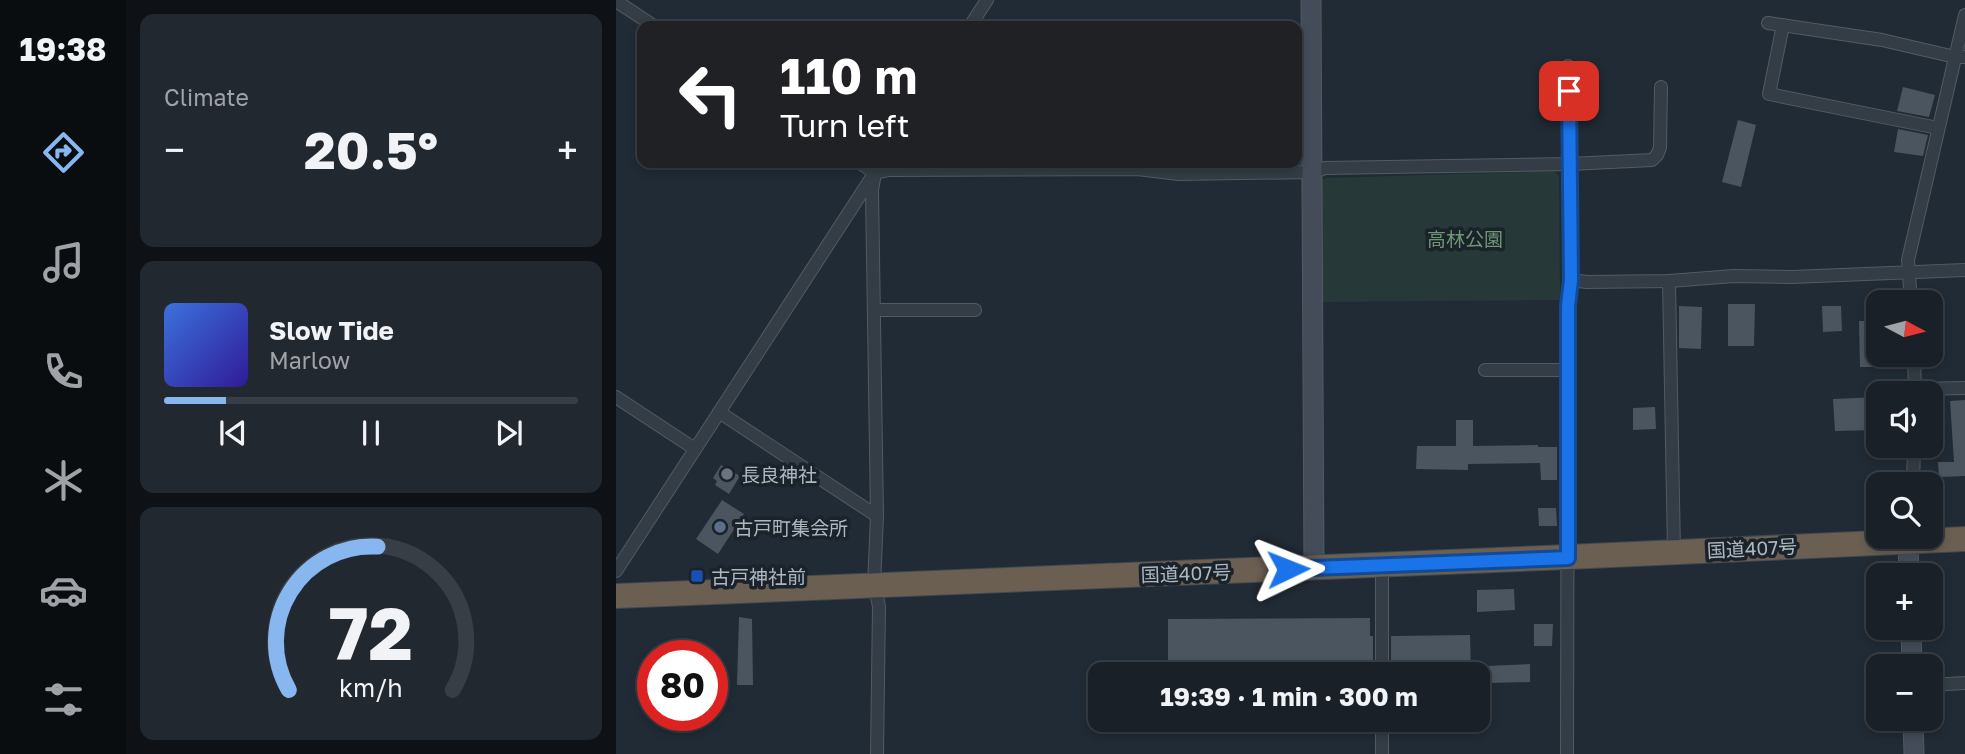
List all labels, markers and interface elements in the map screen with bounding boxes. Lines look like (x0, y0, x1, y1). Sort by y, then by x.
text: 19:38 (19, 30, 107, 68)
text: 110 m (780, 46, 917, 105)
icon: left (665, 49, 756, 140)
pin (1539, 61, 1599, 121)
icon: arrive (1550, 72, 1588, 110)
text: Climate (164, 83, 249, 111)
text: Turn left (780, 106, 909, 144)
text: 20.5° (304, 118, 438, 180)
text: − (164, 127, 185, 172)
text: + (557, 127, 578, 172)
icon: directions (39, 128, 88, 177)
park label: 高林公園 (1427, 227, 1503, 250)
icon: music (39, 238, 88, 287)
north arrow (1866, 290, 1942, 368)
map controls (1866, 290, 1943, 731)
text: Slow Tide (269, 315, 394, 346)
text: Marlow (269, 346, 350, 374)
icon: phone (39, 347, 88, 396)
button: sound (1866, 381, 1943, 458)
icon: previous (214, 414, 252, 452)
icon: pause (352, 414, 390, 452)
icon: next (490, 414, 528, 452)
icon: climate (39, 456, 88, 505)
place label: 長良神社 (741, 463, 817, 486)
marker: 長良神社 (719, 466, 735, 482)
button: search (1866, 472, 1943, 549)
place label: 古戸町集会所 (734, 516, 848, 539)
marker: 古戸町集会所 (712, 519, 728, 535)
position arrow (1251, 532, 1325, 606)
street label: 国道407号 (1706, 534, 1798, 562)
street label: 国道407号 (1140, 560, 1232, 586)
button: + (1866, 563, 1943, 640)
place label: 古戸神社前 (711, 565, 806, 588)
icon: car (39, 566, 88, 615)
marker: 古戸神社前 (689, 568, 705, 584)
text: 72 (329, 589, 413, 676)
speed limit sign: 80 (637, 640, 728, 731)
button: − (1866, 654, 1943, 731)
text: km/h (339, 671, 403, 702)
icon: filters (39, 675, 88, 724)
text: 19:39 · 1 min · 300 m (1160, 681, 1418, 712)

